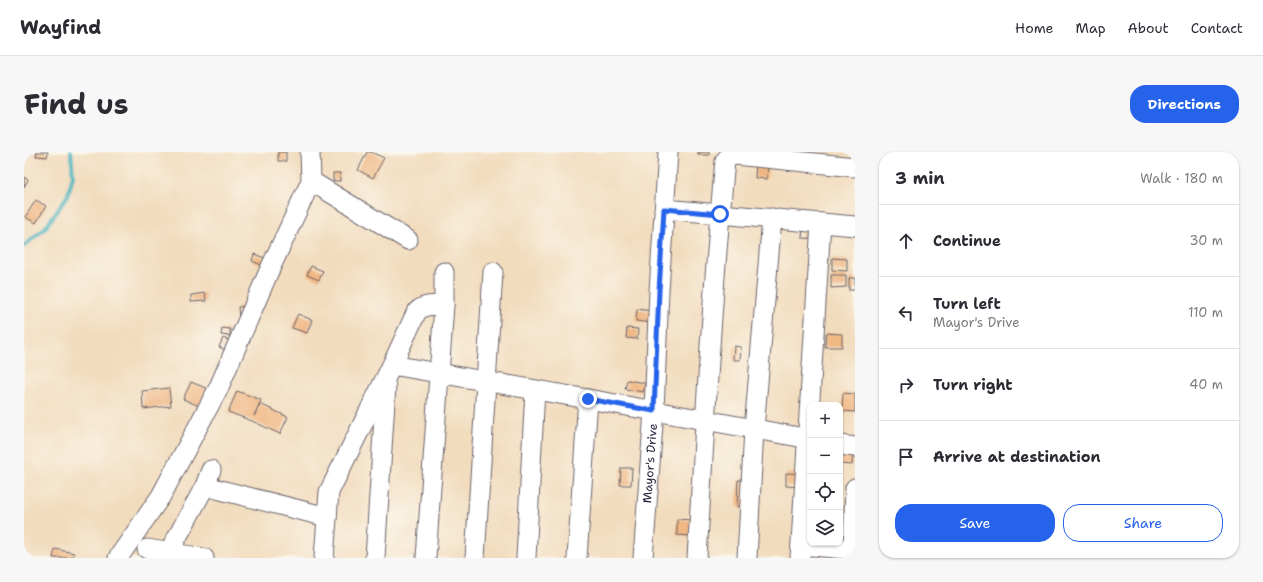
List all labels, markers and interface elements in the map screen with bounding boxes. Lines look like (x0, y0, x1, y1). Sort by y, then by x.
text: Wayfind (20, 15, 101, 40)
text: Home (1015, 19, 1054, 37)
text: Map (1076, 19, 1106, 37)
text: About (1128, 19, 1169, 37)
text: Contact (1191, 19, 1243, 37)
text: Find us (24, 85, 129, 123)
button: Directions (1130, 85, 1239, 123)
text: 3 min (895, 167, 945, 189)
text: Walk · 180 m (1140, 170, 1223, 187)
route start (711, 205, 729, 223)
icon: ahead (895, 230, 917, 252)
text: Continue (933, 231, 1001, 251)
text: 30 m (1189, 232, 1223, 249)
text: Turn left (933, 294, 1001, 314)
icon: left (895, 302, 917, 324)
text: 110 m (1188, 304, 1223, 321)
text: Mayor's Drive (933, 314, 1020, 331)
icon: right (895, 374, 917, 396)
text: Turn right (933, 375, 1013, 395)
text: 40 m (1189, 376, 1223, 393)
route end (579, 390, 597, 408)
map controls (807, 402, 843, 546)
button: + (807, 402, 843, 438)
street label: Mayor's Drive (639, 423, 661, 504)
button: − (807, 438, 843, 474)
icon: arrive (895, 446, 917, 468)
text: Arrive at destination (933, 447, 1101, 467)
button: locate (807, 474, 843, 510)
button: Save (895, 504, 1055, 542)
button: Share (1063, 504, 1223, 542)
button: layers (807, 510, 843, 546)

